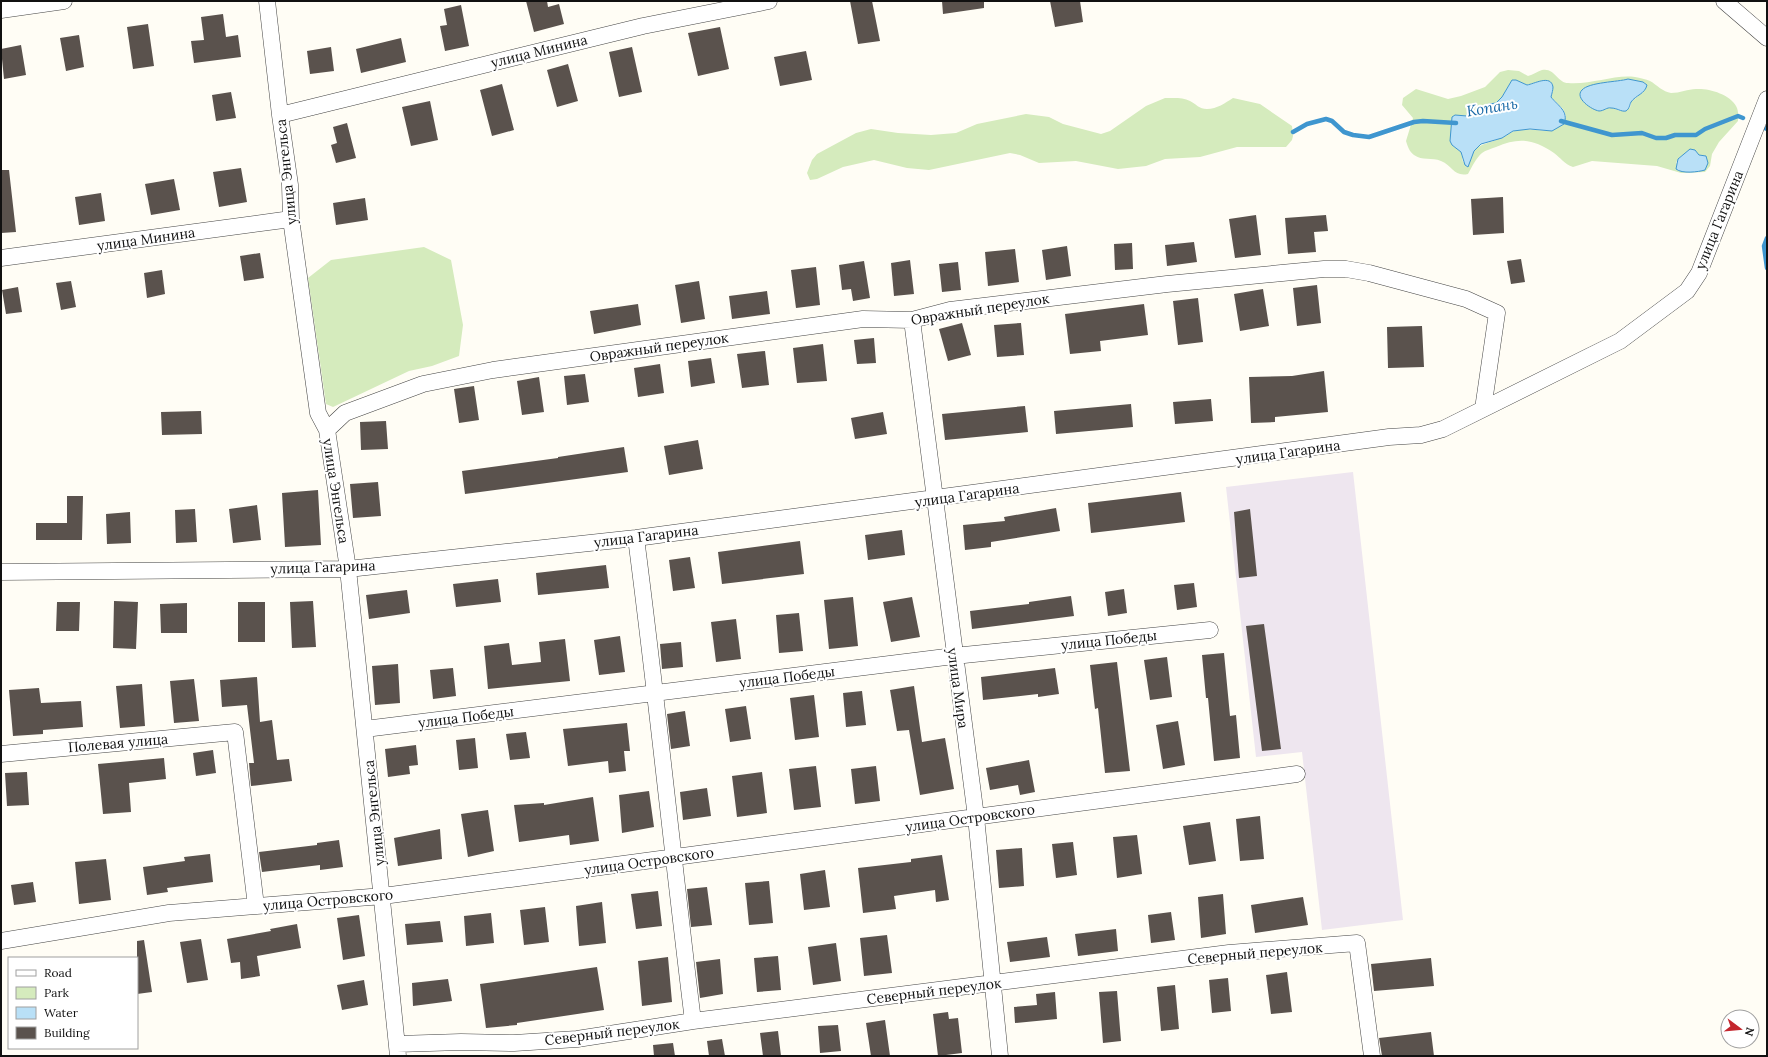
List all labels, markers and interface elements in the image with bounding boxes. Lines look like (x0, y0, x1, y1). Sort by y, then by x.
street label: улица Минина (489, 30, 589, 72)
water label: Копань (1465, 94, 1519, 120)
street label: улица Энгельса (272, 118, 300, 226)
street label: улица Гагарина (1691, 168, 1747, 272)
street label: улица Минина (96, 223, 196, 255)
street label: Овражный переулок (910, 289, 1051, 329)
street label: Овражный переулок (588, 328, 730, 366)
street label: улица Гагарина (1235, 436, 1341, 468)
street label: улица Энгельса (319, 437, 353, 545)
street label: улица Гагарина (914, 479, 1020, 511)
street label: улица Гагарина (593, 521, 699, 551)
street label: улица Гагарина (270, 556, 376, 578)
street label: улица Победы (1060, 626, 1158, 654)
street label: улица Мира (943, 647, 973, 729)
street label: улица Победы (738, 662, 836, 692)
street label: улица Победы (417, 702, 515, 732)
street label: Полевая улица (67, 730, 169, 756)
street label: улица Энгельса (360, 759, 388, 867)
street label: улица Островского (904, 800, 1036, 836)
street label: улица Островского (583, 843, 715, 879)
street label: улица Островского (262, 885, 394, 915)
street label: Северный переулок (1187, 938, 1324, 968)
legend (8, 957, 138, 1049)
text: Road (44, 965, 72, 980)
street label: Северный переулок (866, 974, 1003, 1008)
text: Park (44, 985, 70, 1000)
text: Water (44, 1005, 79, 1020)
north arrow (1720, 1009, 1760, 1049)
street label: Северный переулок (544, 1015, 681, 1049)
text: Building (44, 1025, 90, 1040)
text: N (1742, 1026, 1758, 1038)

